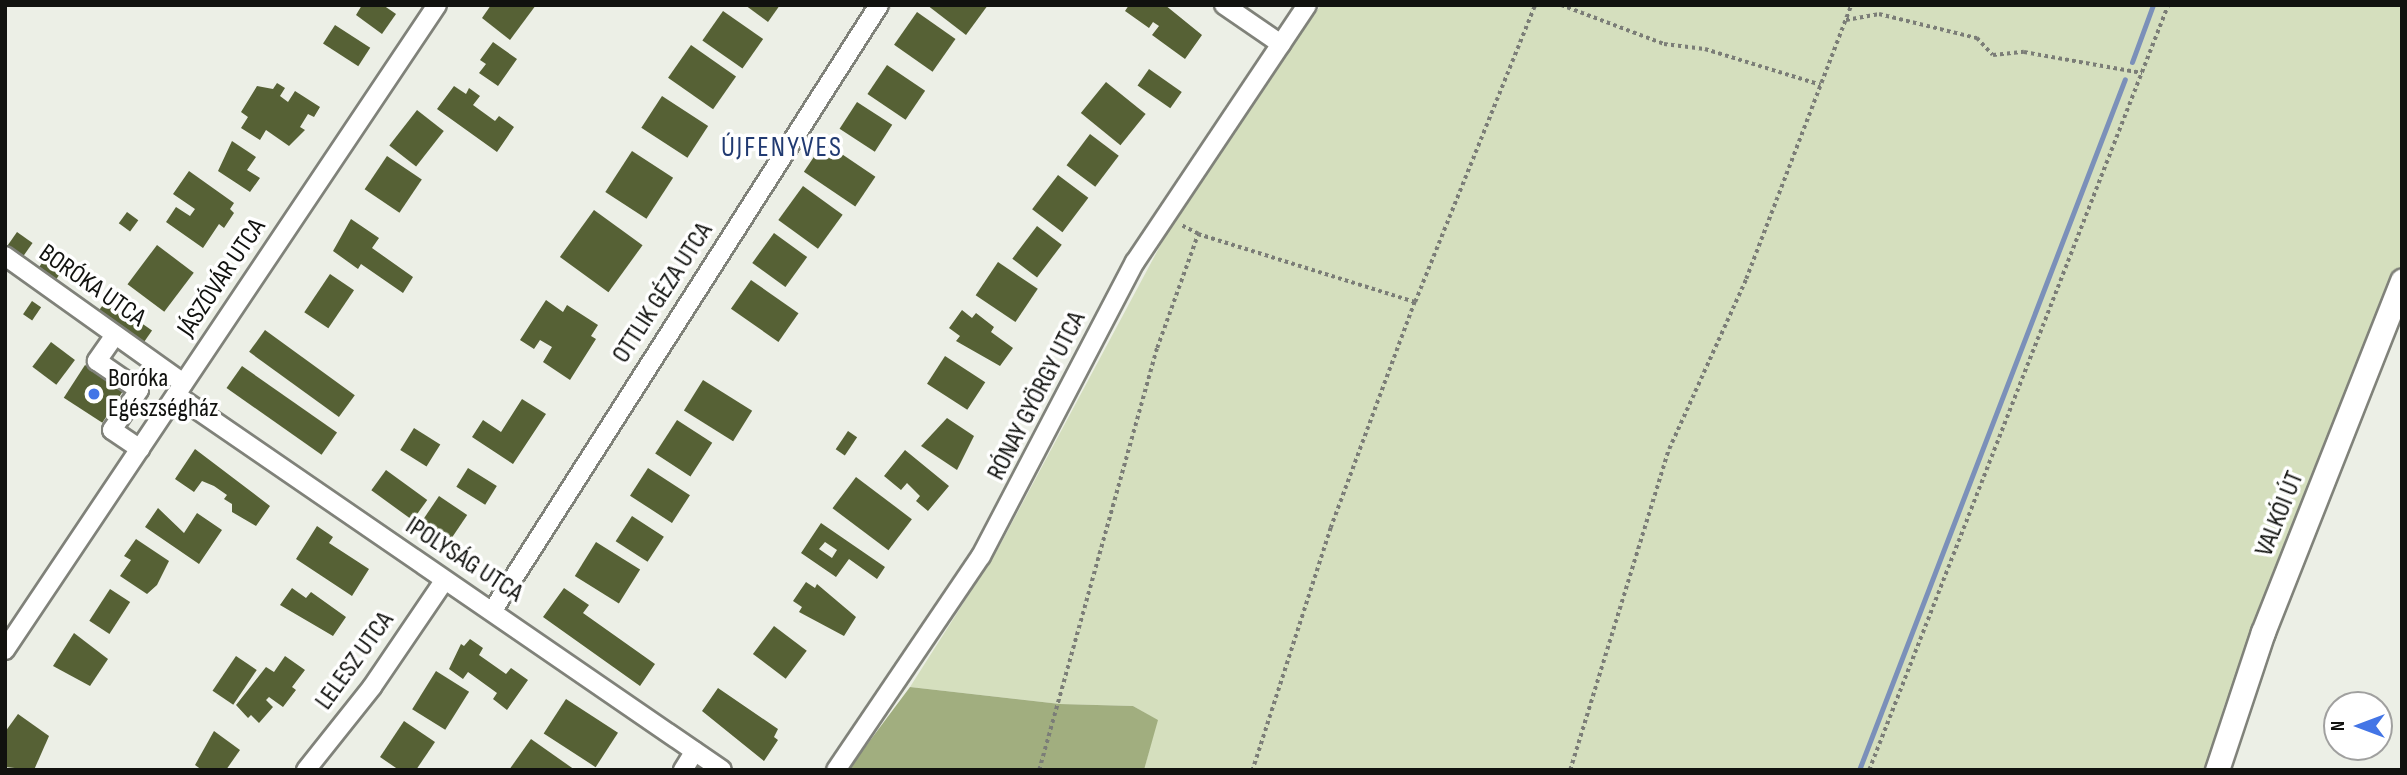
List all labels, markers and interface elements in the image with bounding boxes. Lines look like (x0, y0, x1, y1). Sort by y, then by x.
district label: ÚJFENYVES (722, 131, 842, 165)
street label: JÁSZÓVÁR UTCA (171, 213, 273, 343)
street label: OTTLIK GÉZA UTCA (606, 217, 720, 369)
street label: BORÓKA UTCA (33, 238, 151, 334)
street label: RÓNAY GYÖRGY UTCA (981, 307, 1093, 485)
place label: Boróka Egészségház (108, 363, 218, 424)
marker: Boróka Egészségház (86, 386, 102, 402)
street label: VALKÓI ÚT (2249, 467, 2311, 561)
street label: IPOLYSÁG UTCA (399, 511, 529, 609)
street label: LELESZ UTCA (309, 606, 401, 716)
north arrow (2323, 691, 2393, 761)
text: N (2327, 721, 2350, 731)

